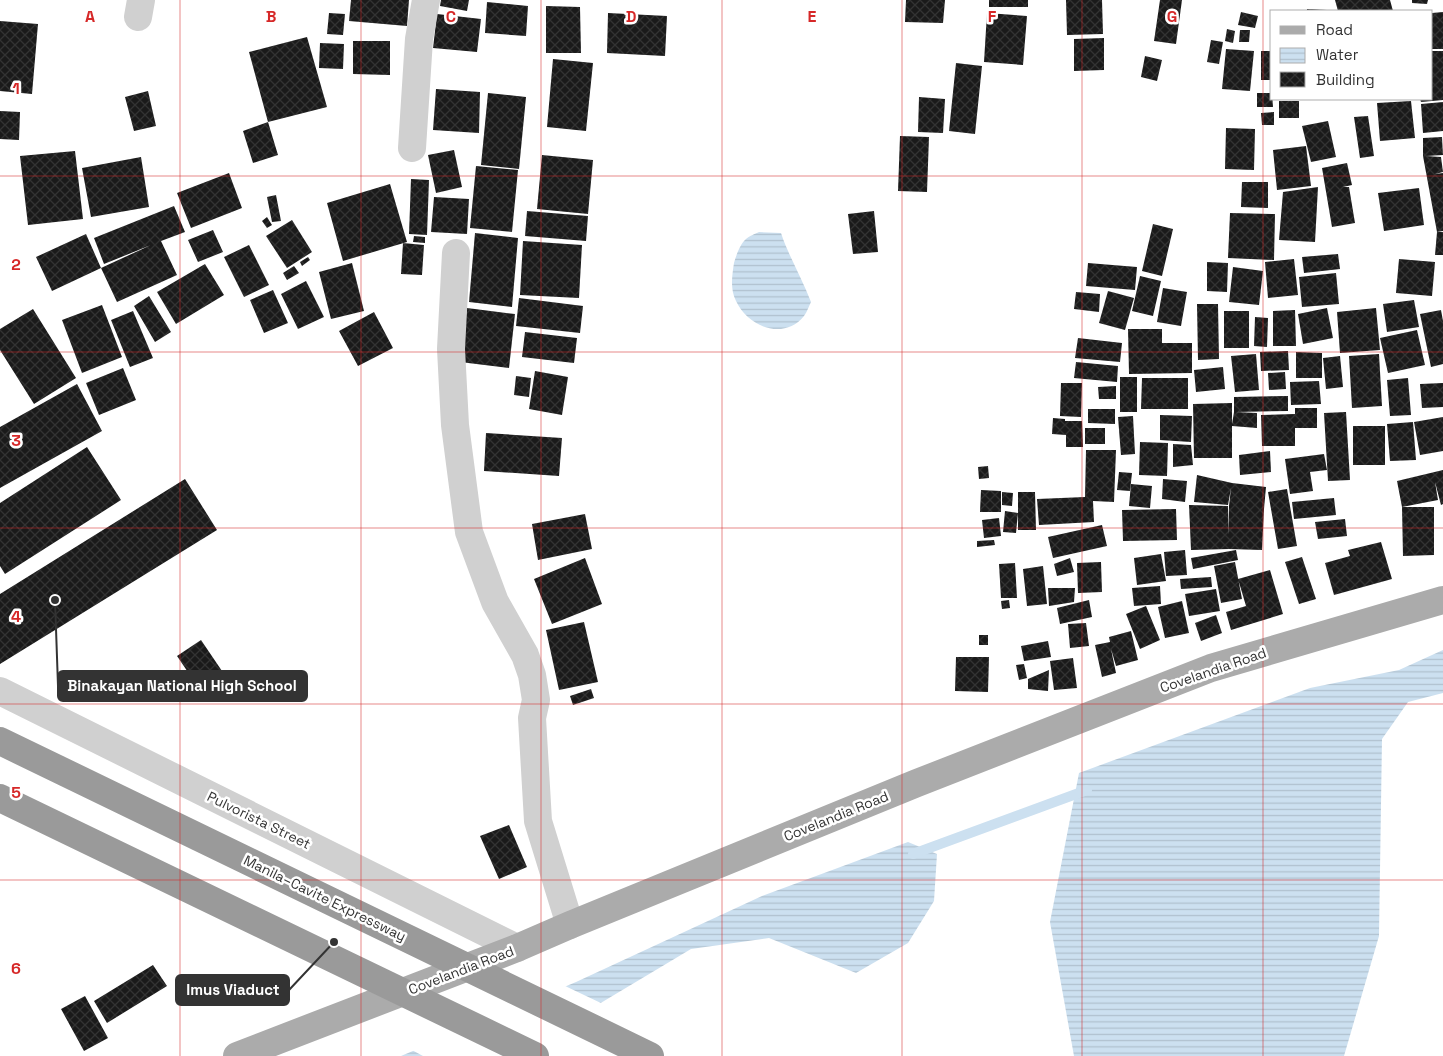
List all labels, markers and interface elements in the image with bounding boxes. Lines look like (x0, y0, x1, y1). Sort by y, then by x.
text: A (85, 6, 95, 27)
text: B (266, 6, 276, 27)
text: C (446, 6, 456, 27)
text: D (626, 6, 636, 27)
text: E (808, 6, 817, 27)
text: F (988, 6, 997, 27)
text: G (1167, 6, 1177, 27)
legend (1270, 10, 1433, 100)
text: Road (1316, 20, 1353, 39)
text: Water (1316, 45, 1359, 64)
text: Building (1316, 70, 1375, 89)
text: 1 (12, 78, 20, 99)
text: 2 (11, 254, 21, 275)
text: 3 (11, 430, 21, 451)
text: 4 (11, 606, 21, 627)
street label: Covelandia Road (1157, 643, 1269, 697)
callout: Binakayan National High School (58, 671, 307, 701)
text: Binakayan National High School (67, 676, 297, 695)
text: 5 (11, 782, 21, 803)
street label: Pulvorista Street (204, 787, 314, 853)
street label: Covelandia Road (781, 787, 891, 845)
street label: Manila–Cavite Expressway (241, 851, 409, 945)
street label: Covelandia Road (406, 942, 516, 998)
text: 6 (11, 958, 21, 979)
callout: Imus Viaduct (176, 975, 289, 1005)
text: Imus Viaduct (186, 980, 280, 999)

